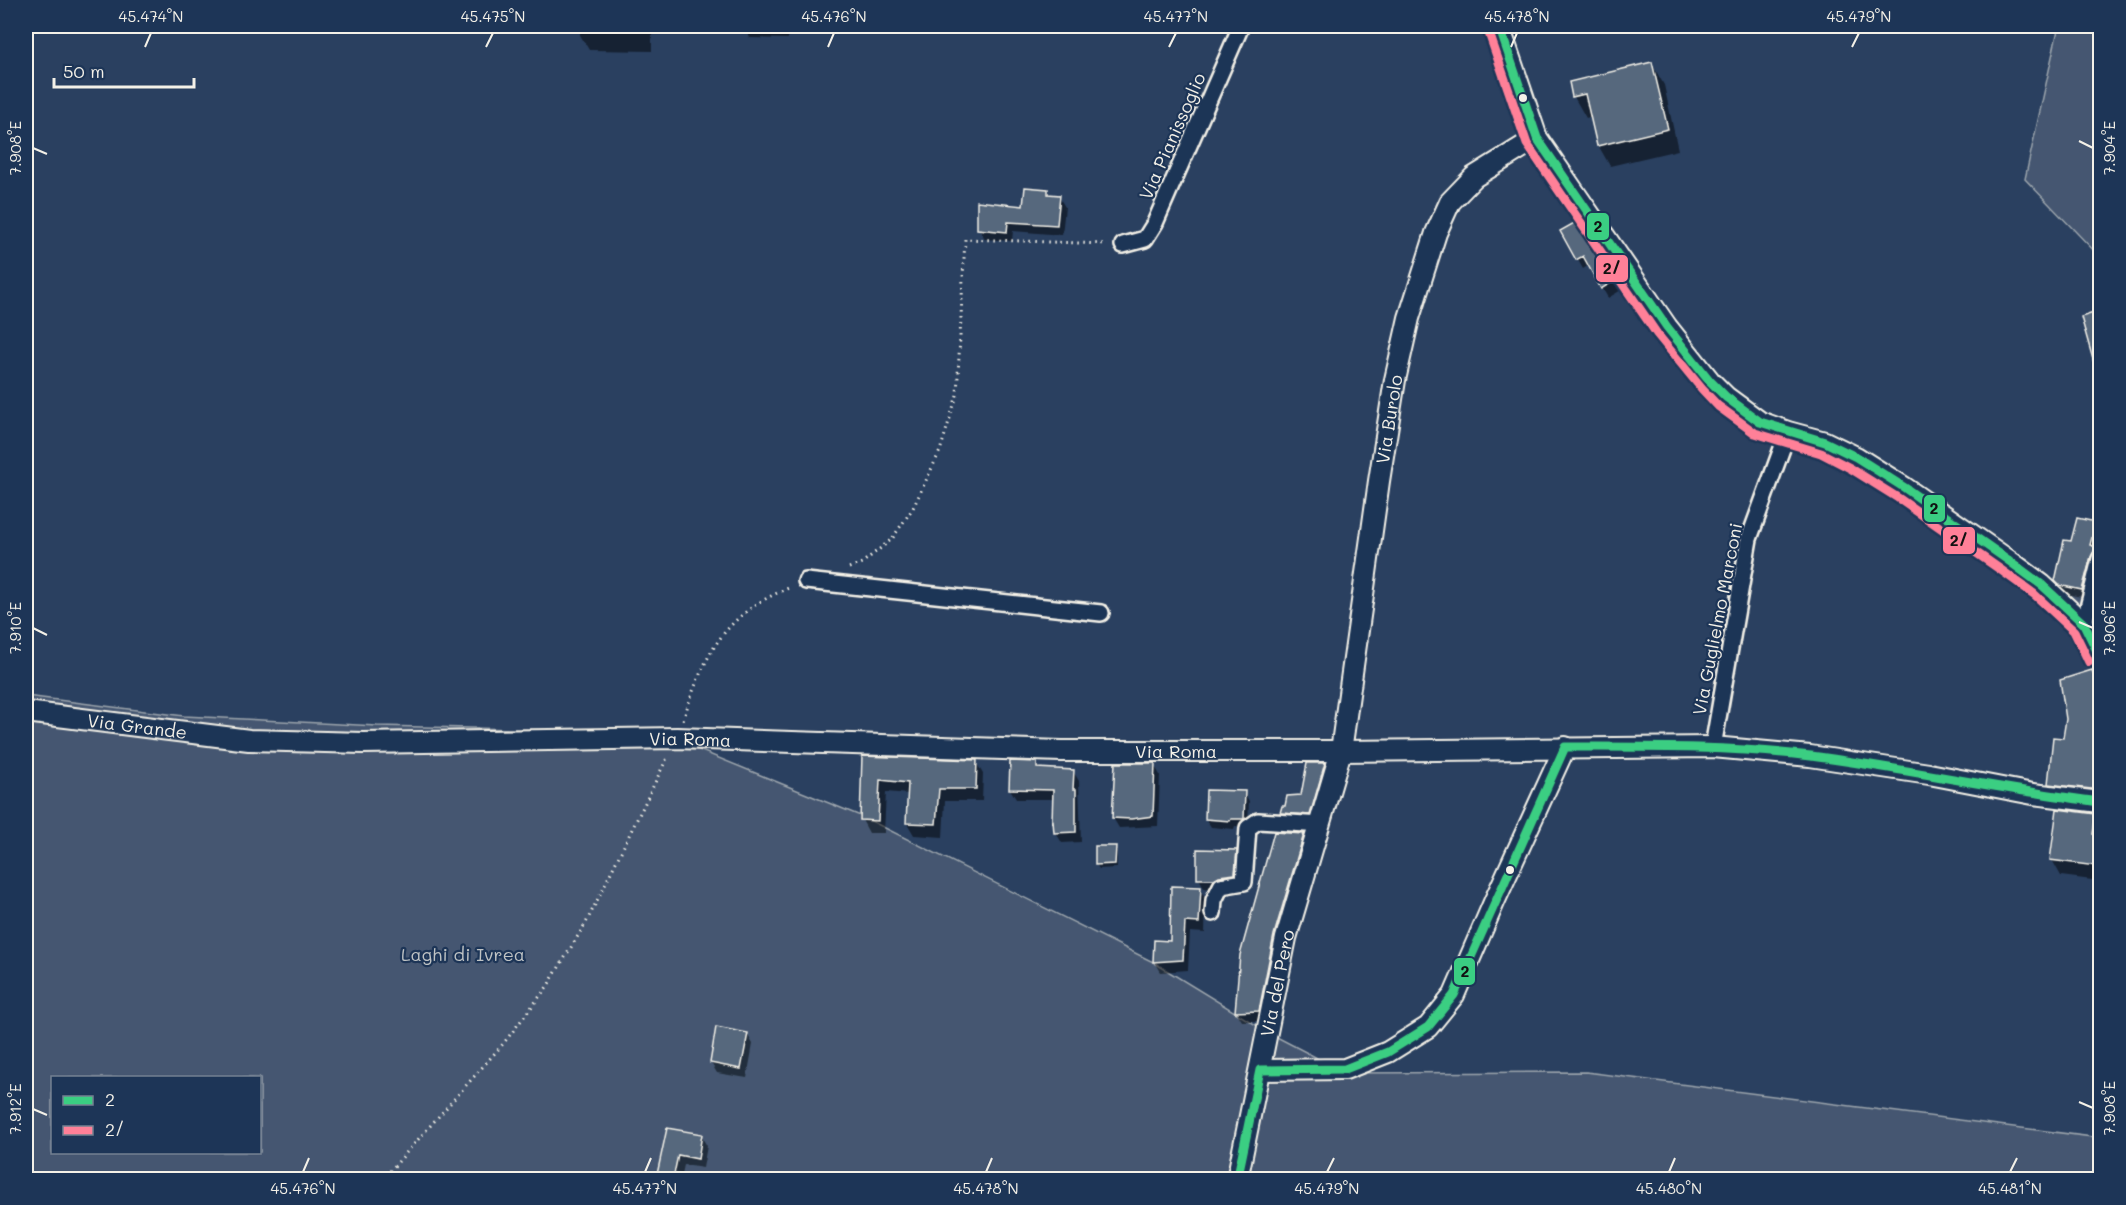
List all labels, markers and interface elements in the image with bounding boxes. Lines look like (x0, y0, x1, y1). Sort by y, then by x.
text: 45.474°N (119, 6, 183, 26)
text: 45.475°N (461, 6, 525, 26)
text: 45.476°N (801, 6, 867, 26)
text: 45.477°N (1144, 6, 1208, 26)
text: 45.478°N (1484, 6, 1550, 26)
text: 45.479°N (1827, 6, 1891, 26)
scale bar (54, 51, 194, 89)
text: 50 m (63, 59, 105, 83)
street label: Via Pianissoglio (1133, 68, 1211, 203)
unlabelled marker (1517, 92, 1529, 104)
text: 7.908°E (5, 120, 25, 175)
text: 7.904°E (2099, 121, 2119, 175)
line badge: 2 (1586, 212, 1610, 241)
text: 2 (1594, 215, 1603, 236)
line badge: 2/ (1595, 254, 1629, 283)
text: 2/ (1603, 257, 1621, 278)
street label: Via Burolo (1370, 373, 1408, 466)
line badge: 2 (1923, 494, 1946, 523)
text: 2 (1930, 497, 1939, 518)
street label: Via Guglielmo Marconi (1687, 521, 1747, 717)
line badge: 2/ (1942, 526, 1976, 555)
text: 2/ (1950, 529, 1968, 550)
text: 7.906°E (2099, 600, 2119, 655)
text: 7.910°E (5, 602, 25, 654)
street label: Via Grande (86, 708, 188, 744)
street label: Via Roma (649, 726, 731, 752)
street label: Via Roma (1135, 739, 1217, 763)
unlabelled marker (1504, 864, 1516, 876)
street label: Via del Pero (1254, 926, 1300, 1039)
park label: Laghi di Ivrea (401, 942, 525, 966)
line badge: 2 (1453, 957, 1476, 986)
text: 2 (1461, 960, 1470, 981)
legend (51, 1076, 261, 1154)
text: 7.908°E (2099, 1080, 2119, 1135)
text: 7.912°E (5, 1083, 25, 1135)
text: 2 (105, 1087, 115, 1111)
text: 2/ (105, 1117, 124, 1141)
text: 45.476°N (270, 1178, 336, 1198)
text: 45.477°N (613, 1178, 677, 1198)
text: 45.478°N (953, 1178, 1019, 1198)
text: 45.479°N (1295, 1178, 1359, 1198)
text: 45.480°N (1636, 1178, 1702, 1198)
text: 45.481°N (1978, 1178, 2042, 1198)

